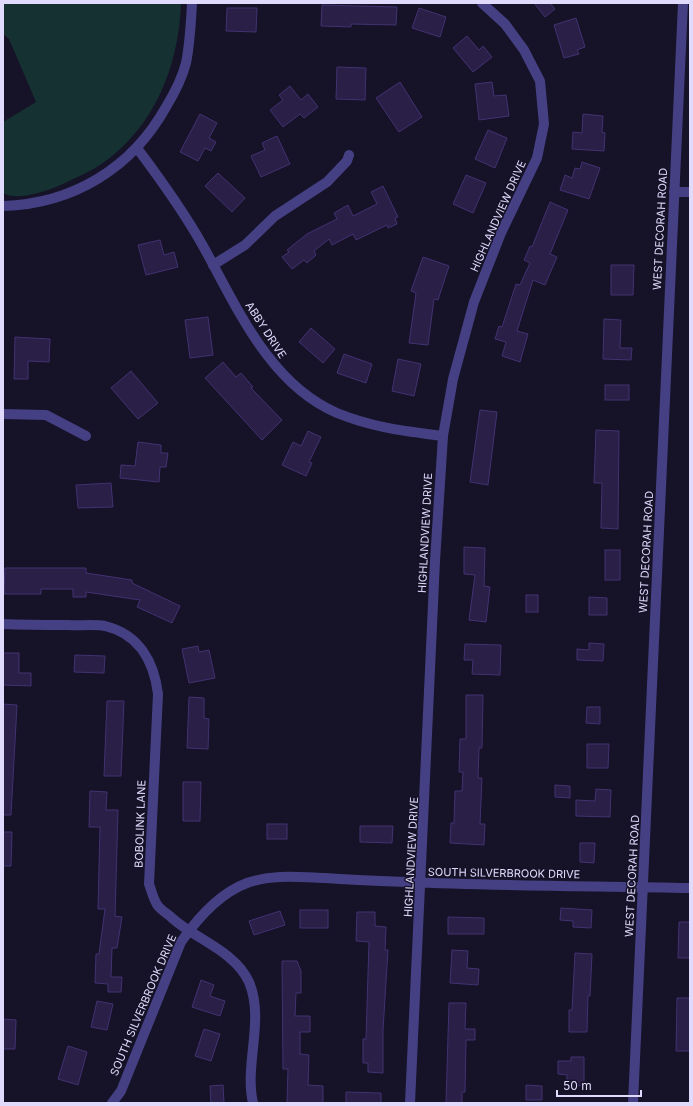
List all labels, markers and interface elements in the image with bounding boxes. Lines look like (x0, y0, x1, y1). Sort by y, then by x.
street label: HIGHLANDVIEW DRIVE (467, 158, 529, 274)
street label: WEST DECORAH ROAD (650, 168, 670, 290)
street label: ABBY DRIVE (243, 299, 289, 361)
street label: HIGHLANDVIEW DRIVE (415, 472, 435, 594)
street label: WEST DECORAH ROAD (636, 491, 656, 613)
street label: BOBOLINK LANE (131, 780, 149, 868)
street label: HIGHLANDVIEW DRIVE (401, 796, 421, 918)
street label: WEST DECORAH ROAD (622, 815, 642, 937)
street label: SOUTH SILVERBROOK DRIVE (428, 865, 580, 881)
street label: SOUTH SILVERBROOK DRIVE (107, 932, 179, 1078)
scale bar (557, 1072, 641, 1098)
text: 50 m (563, 1078, 592, 1093)

